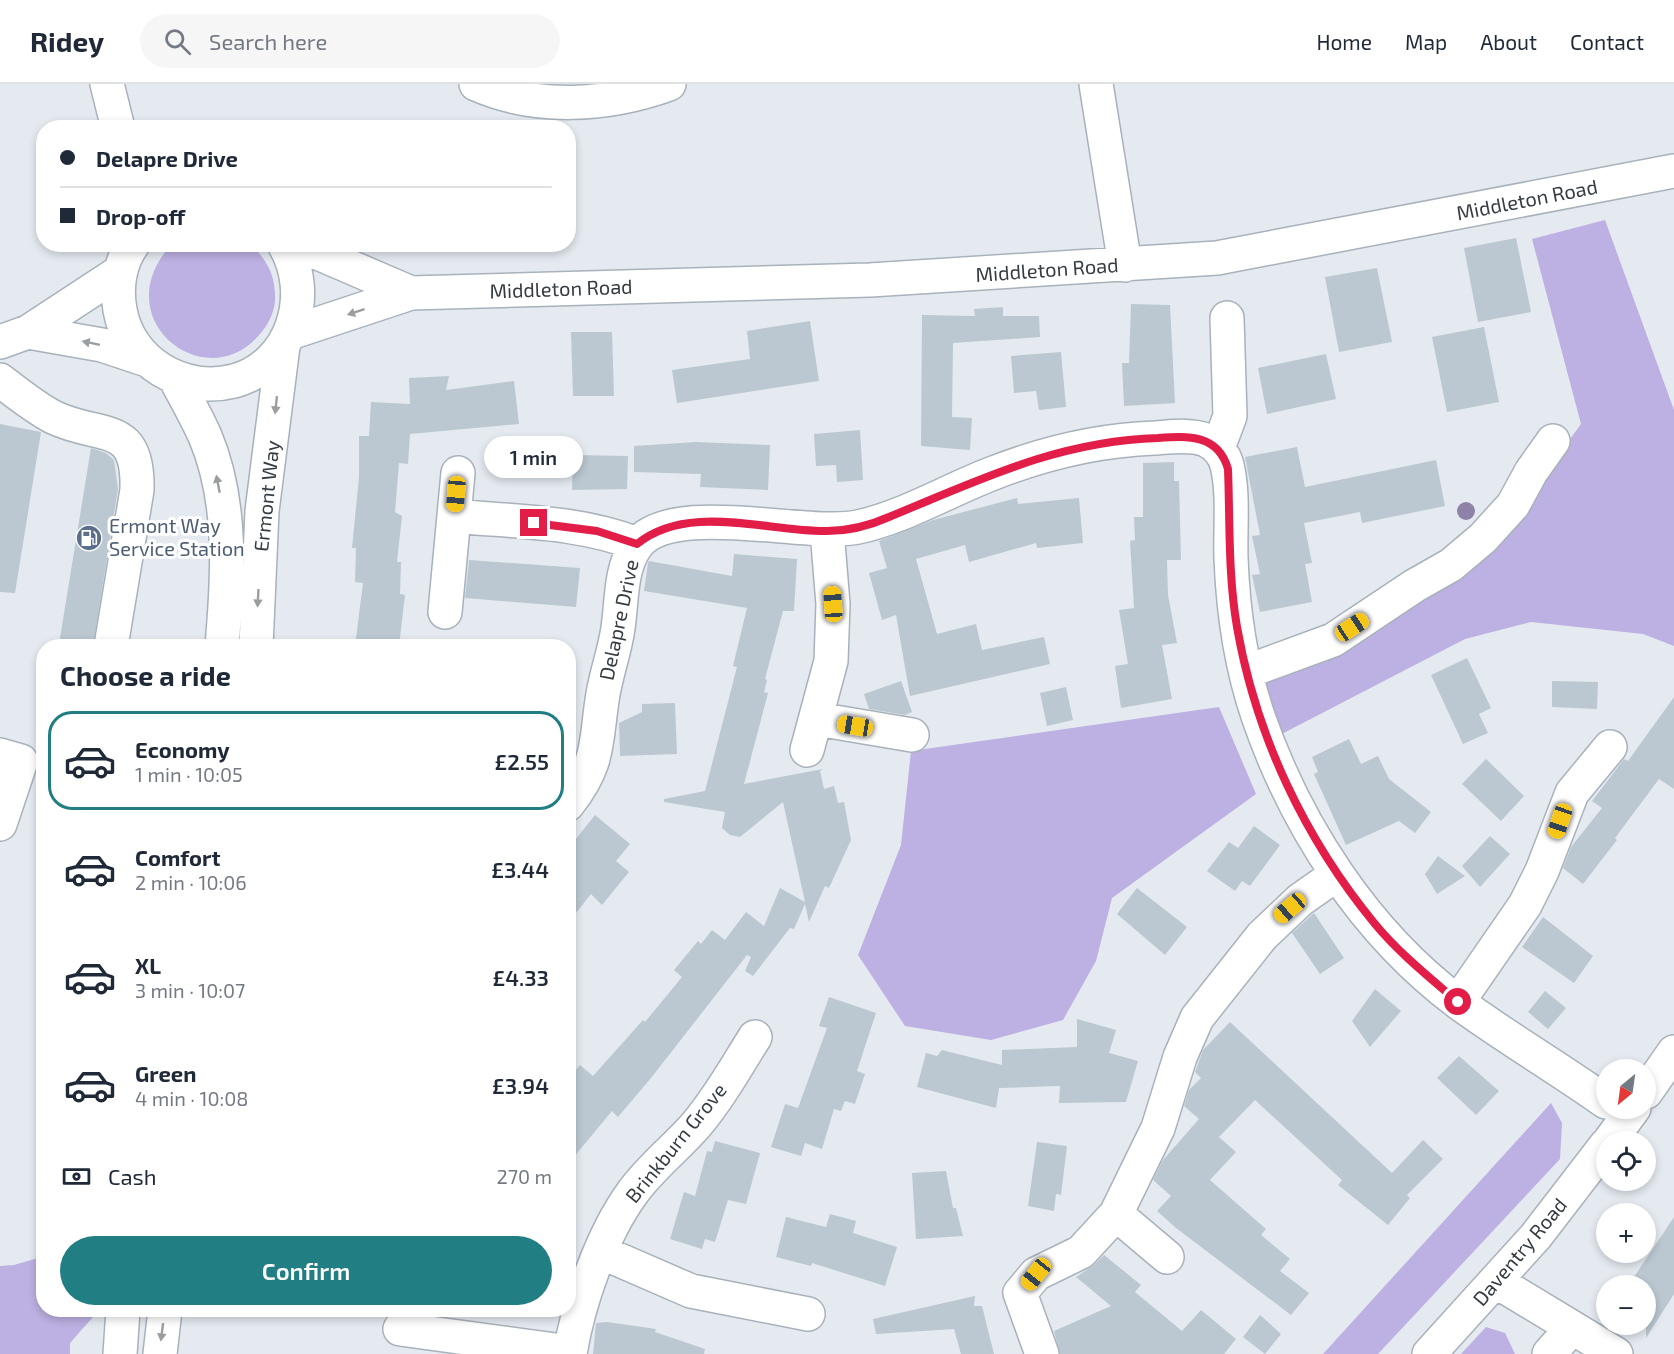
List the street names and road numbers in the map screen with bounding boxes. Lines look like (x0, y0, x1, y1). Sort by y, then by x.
street label: Middleton Road (1454, 174, 1599, 224)
street label: Middleton Road (975, 252, 1119, 286)
street label: Middleton Road (489, 274, 633, 302)
street label: Ermont Way (248, 439, 284, 553)
street label: Delapre Drive (593, 557, 643, 682)
street label: Brinkburn Grove (620, 1078, 731, 1207)
street label: Daventry Road (1467, 1193, 1571, 1310)

